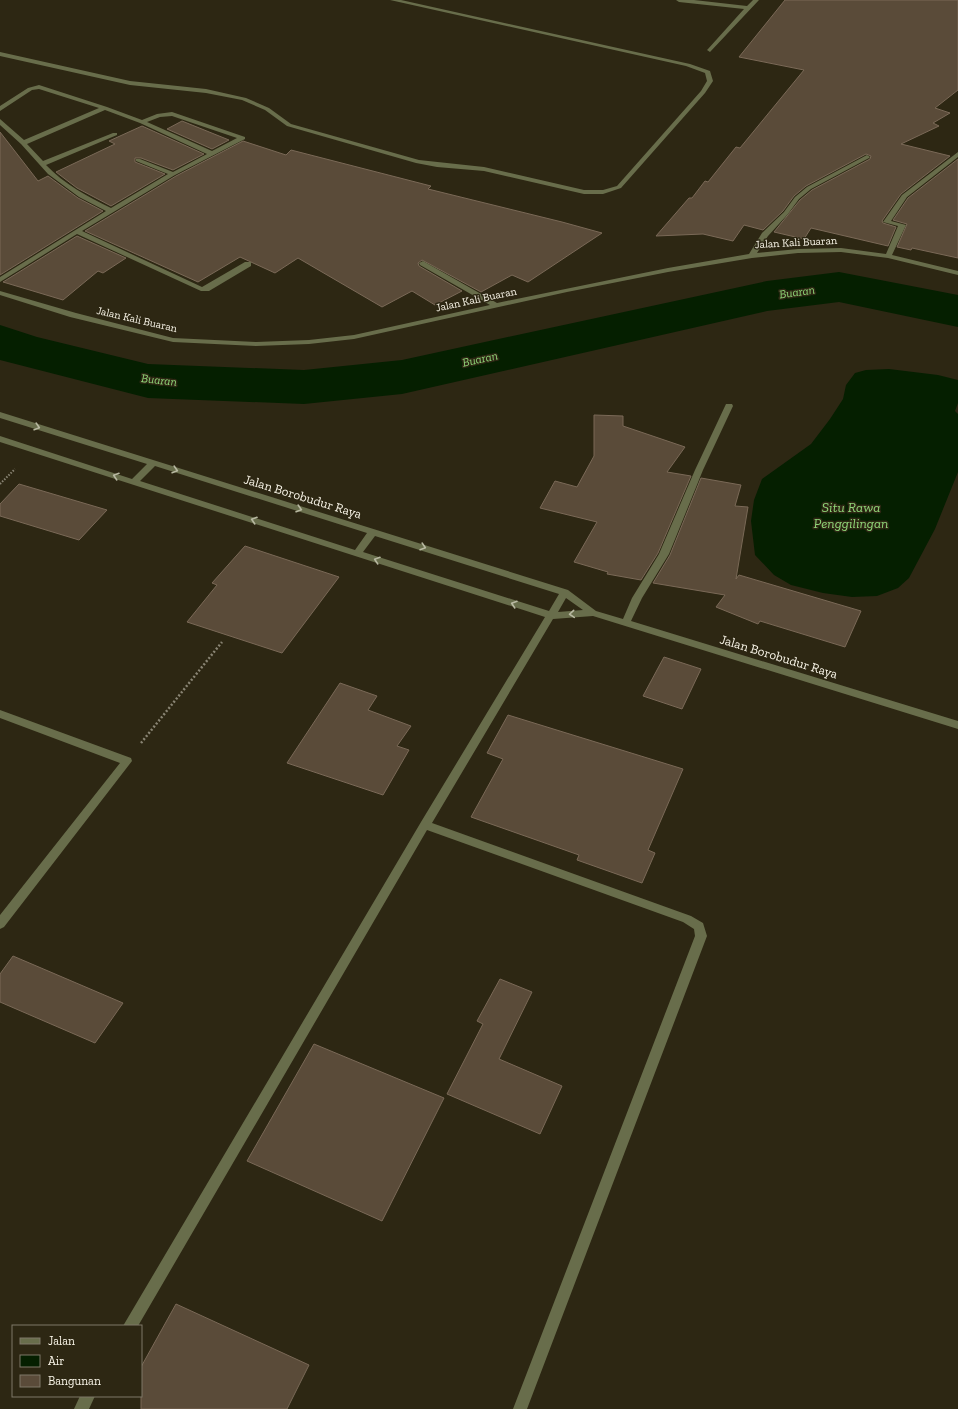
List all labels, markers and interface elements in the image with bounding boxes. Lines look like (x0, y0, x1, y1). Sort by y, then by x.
street label: Jalan Kali Buaran (755, 234, 838, 251)
water label: Buaran (778, 283, 816, 301)
street label: Jalan Kali Buaran (434, 284, 518, 314)
street label: Jalan Kali Buaran (95, 304, 179, 335)
water label: Buaran (461, 348, 499, 370)
water label: Buaran (140, 371, 178, 389)
one-way arrow (34, 422, 41, 431)
one-way arrow (171, 465, 178, 474)
street label: Jalan Borobudur Raya (242, 471, 364, 522)
one-way arrow (113, 473, 120, 481)
water label: Situ Rawa Penggilingan (814, 499, 888, 532)
one-way arrow (295, 504, 302, 513)
one-way arrow (250, 517, 257, 525)
one-way arrow (419, 543, 426, 551)
one-way arrow (374, 556, 381, 565)
one-way arrow (511, 600, 518, 609)
one-way arrow (569, 610, 575, 619)
street label: Jalan Borobudur Raya (718, 631, 840, 682)
legend (12, 1325, 142, 1397)
text: Jalan (48, 1334, 75, 1348)
text: Air (48, 1354, 64, 1368)
text: Bangunan (48, 1374, 101, 1388)

